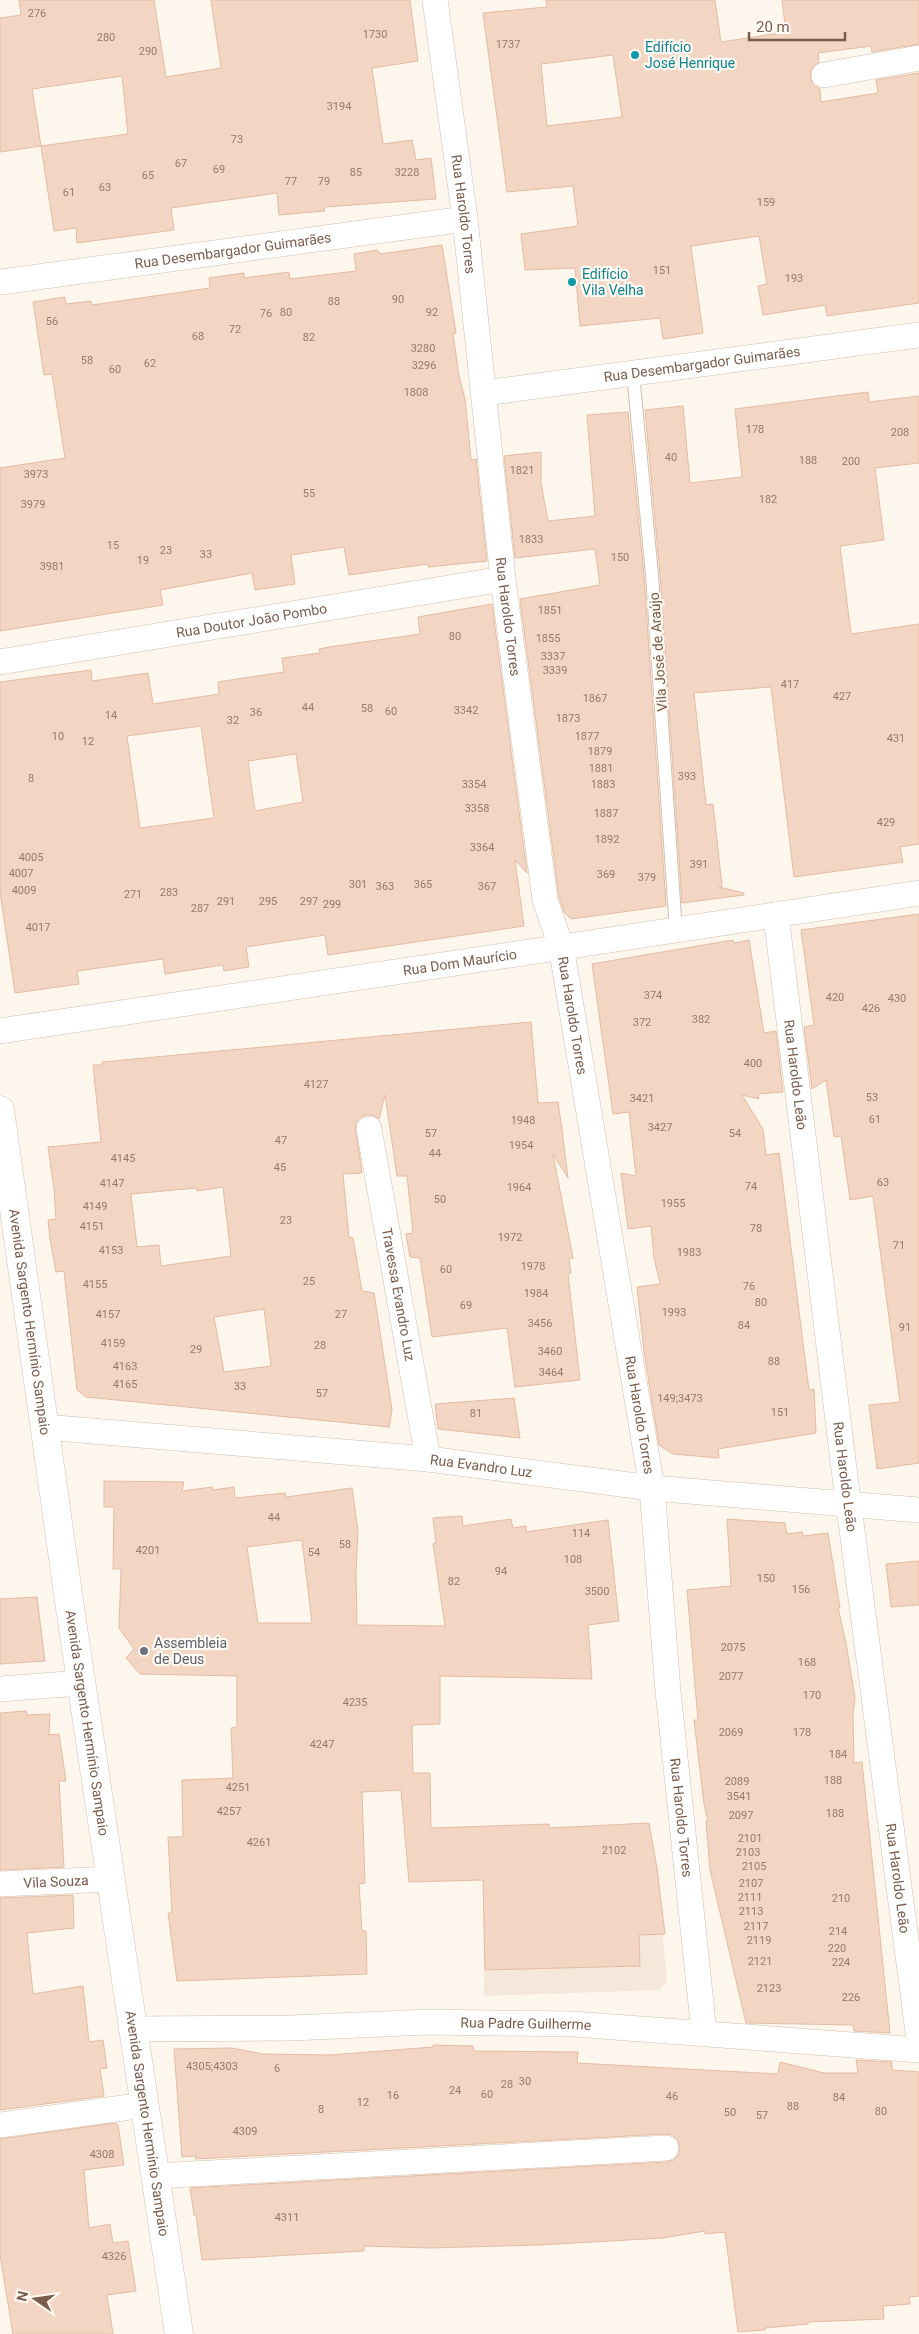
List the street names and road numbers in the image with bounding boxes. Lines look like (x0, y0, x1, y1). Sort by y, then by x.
street label: Rua Haroldo Torres (448, 154, 479, 274)
street label: Rua Desembargador Guimarães (134, 229, 332, 272)
street label: Rua Desembargador Guimarães (603, 343, 801, 385)
street label: Rua Haroldo Torres (493, 556, 524, 677)
street label: Vila José de Araújo (646, 592, 670, 712)
street label: Rua Doutor João Pombo (175, 600, 328, 641)
street label: Rua Dom Maurício (402, 946, 518, 979)
street label: Rua Haroldo Torres (555, 955, 590, 1076)
street label: Rua Haroldo Leão (781, 1019, 810, 1131)
street label: Avenida Sargento Hermínio Sampaio (6, 1208, 54, 1436)
street label: Travessa Evandro Luz (379, 1226, 418, 1362)
street label: Rua Haroldo Torres (622, 1355, 658, 1475)
street label: Rua Haroldo Leão (830, 1421, 860, 1533)
street label: Rua Evandro Luz (429, 1451, 533, 1480)
street label: Avenida Sargento Hermínio Sampaio (62, 1609, 112, 1837)
street label: Rua Haroldo Torres (667, 1757, 696, 1878)
street label: Rua Haroldo Leão (883, 1822, 913, 1934)
street label: Vila Souza (23, 1872, 89, 1891)
street label: Avenida Sargento Hermínio Sampaio (123, 2009, 172, 2237)
street label: Rua Padre Guilherme (460, 2014, 592, 2033)

